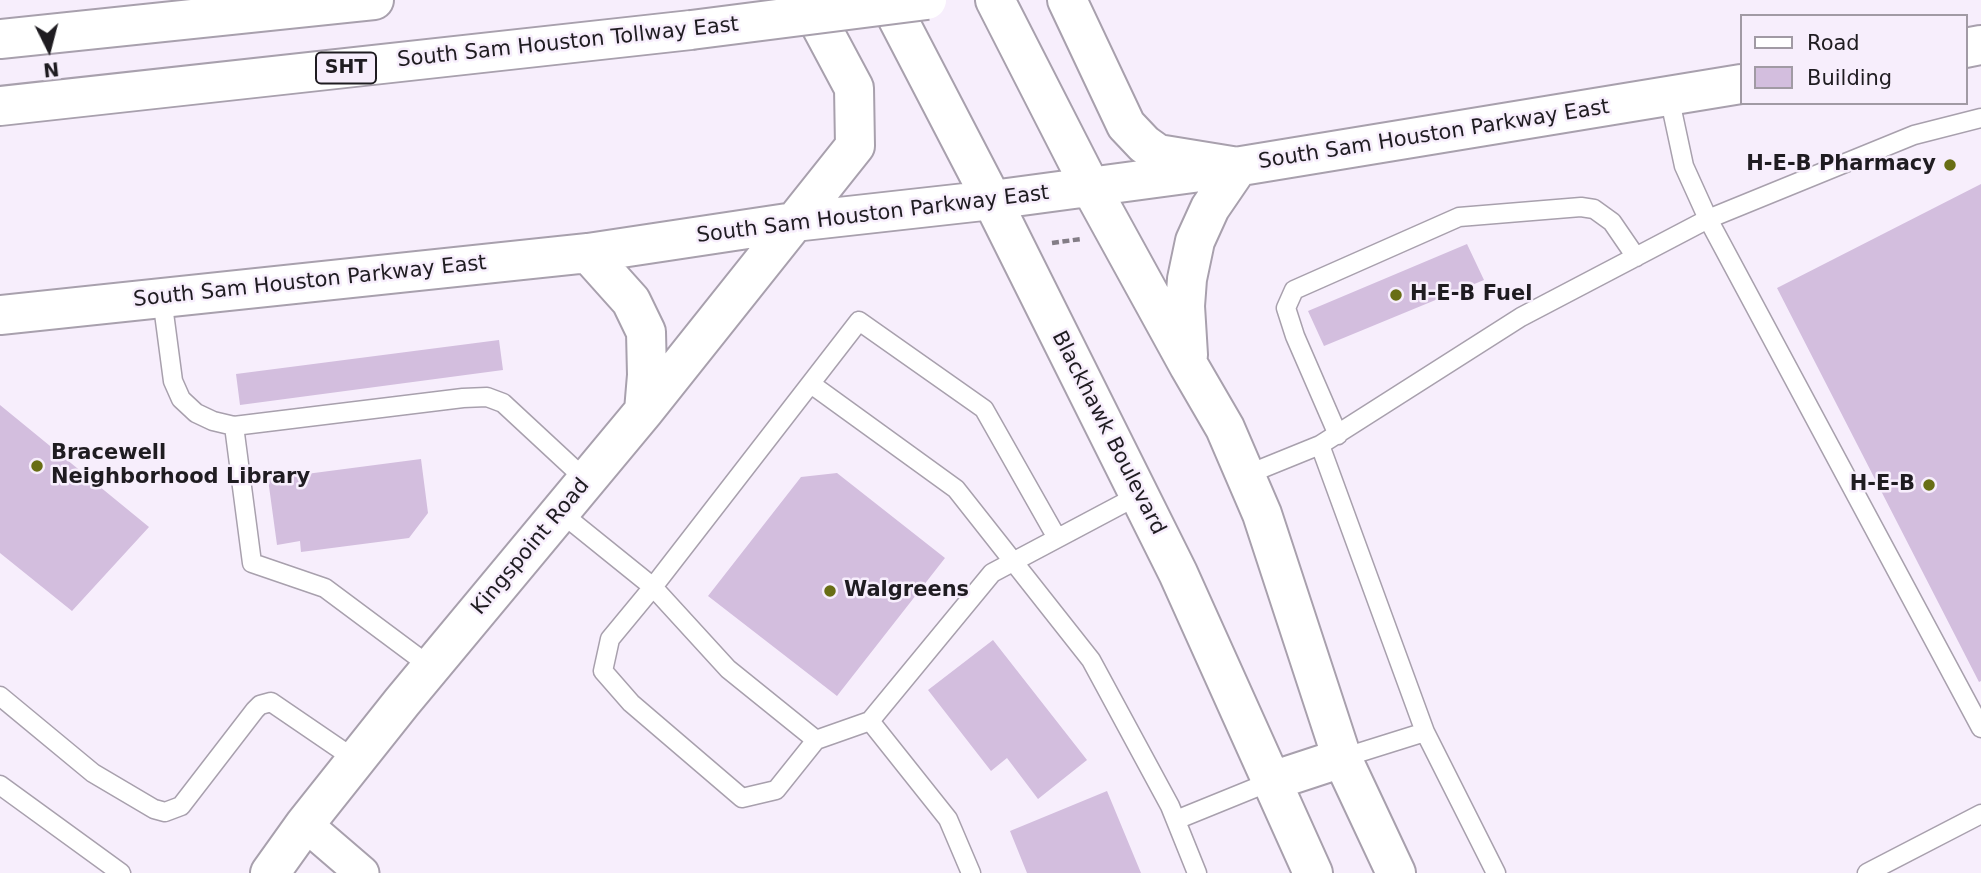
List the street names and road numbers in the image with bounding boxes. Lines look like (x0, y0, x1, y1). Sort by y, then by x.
street label: South Sam Houston Tollway East (396, 13, 740, 73)
road number: SHT (316, 52, 376, 83)
street label: South Sam Houston Parkway East (1257, 95, 1611, 175)
street label: South Sam Houston Parkway East (695, 181, 1051, 249)
street label: South Sam Houston Parkway East (132, 251, 488, 313)
street label: Blackhawk Boulevard (1046, 327, 1170, 539)
street label: Kingspoint Road (467, 474, 595, 620)

